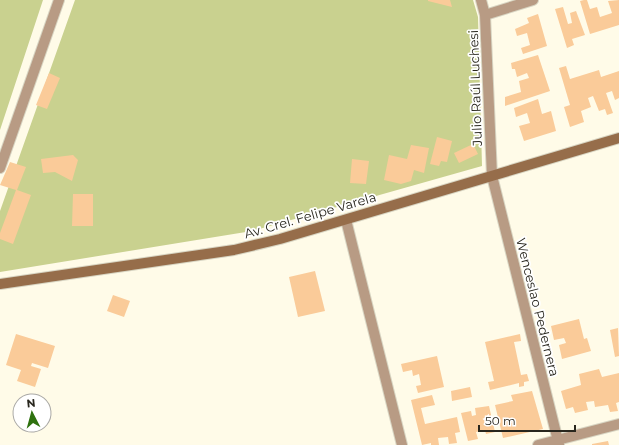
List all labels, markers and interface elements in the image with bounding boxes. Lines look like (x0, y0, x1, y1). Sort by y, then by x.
street label: Julio Raúl Luchesi (465, 30, 485, 147)
street label: Av. Crel. Felipe Varela (242, 188, 378, 242)
street label: Wenceslao Pedernera (513, 236, 563, 378)
north arrow (12, 393, 52, 433)
text: N (26, 396, 36, 410)
scale bar (479, 407, 575, 433)
text: 50 m (485, 413, 516, 428)

